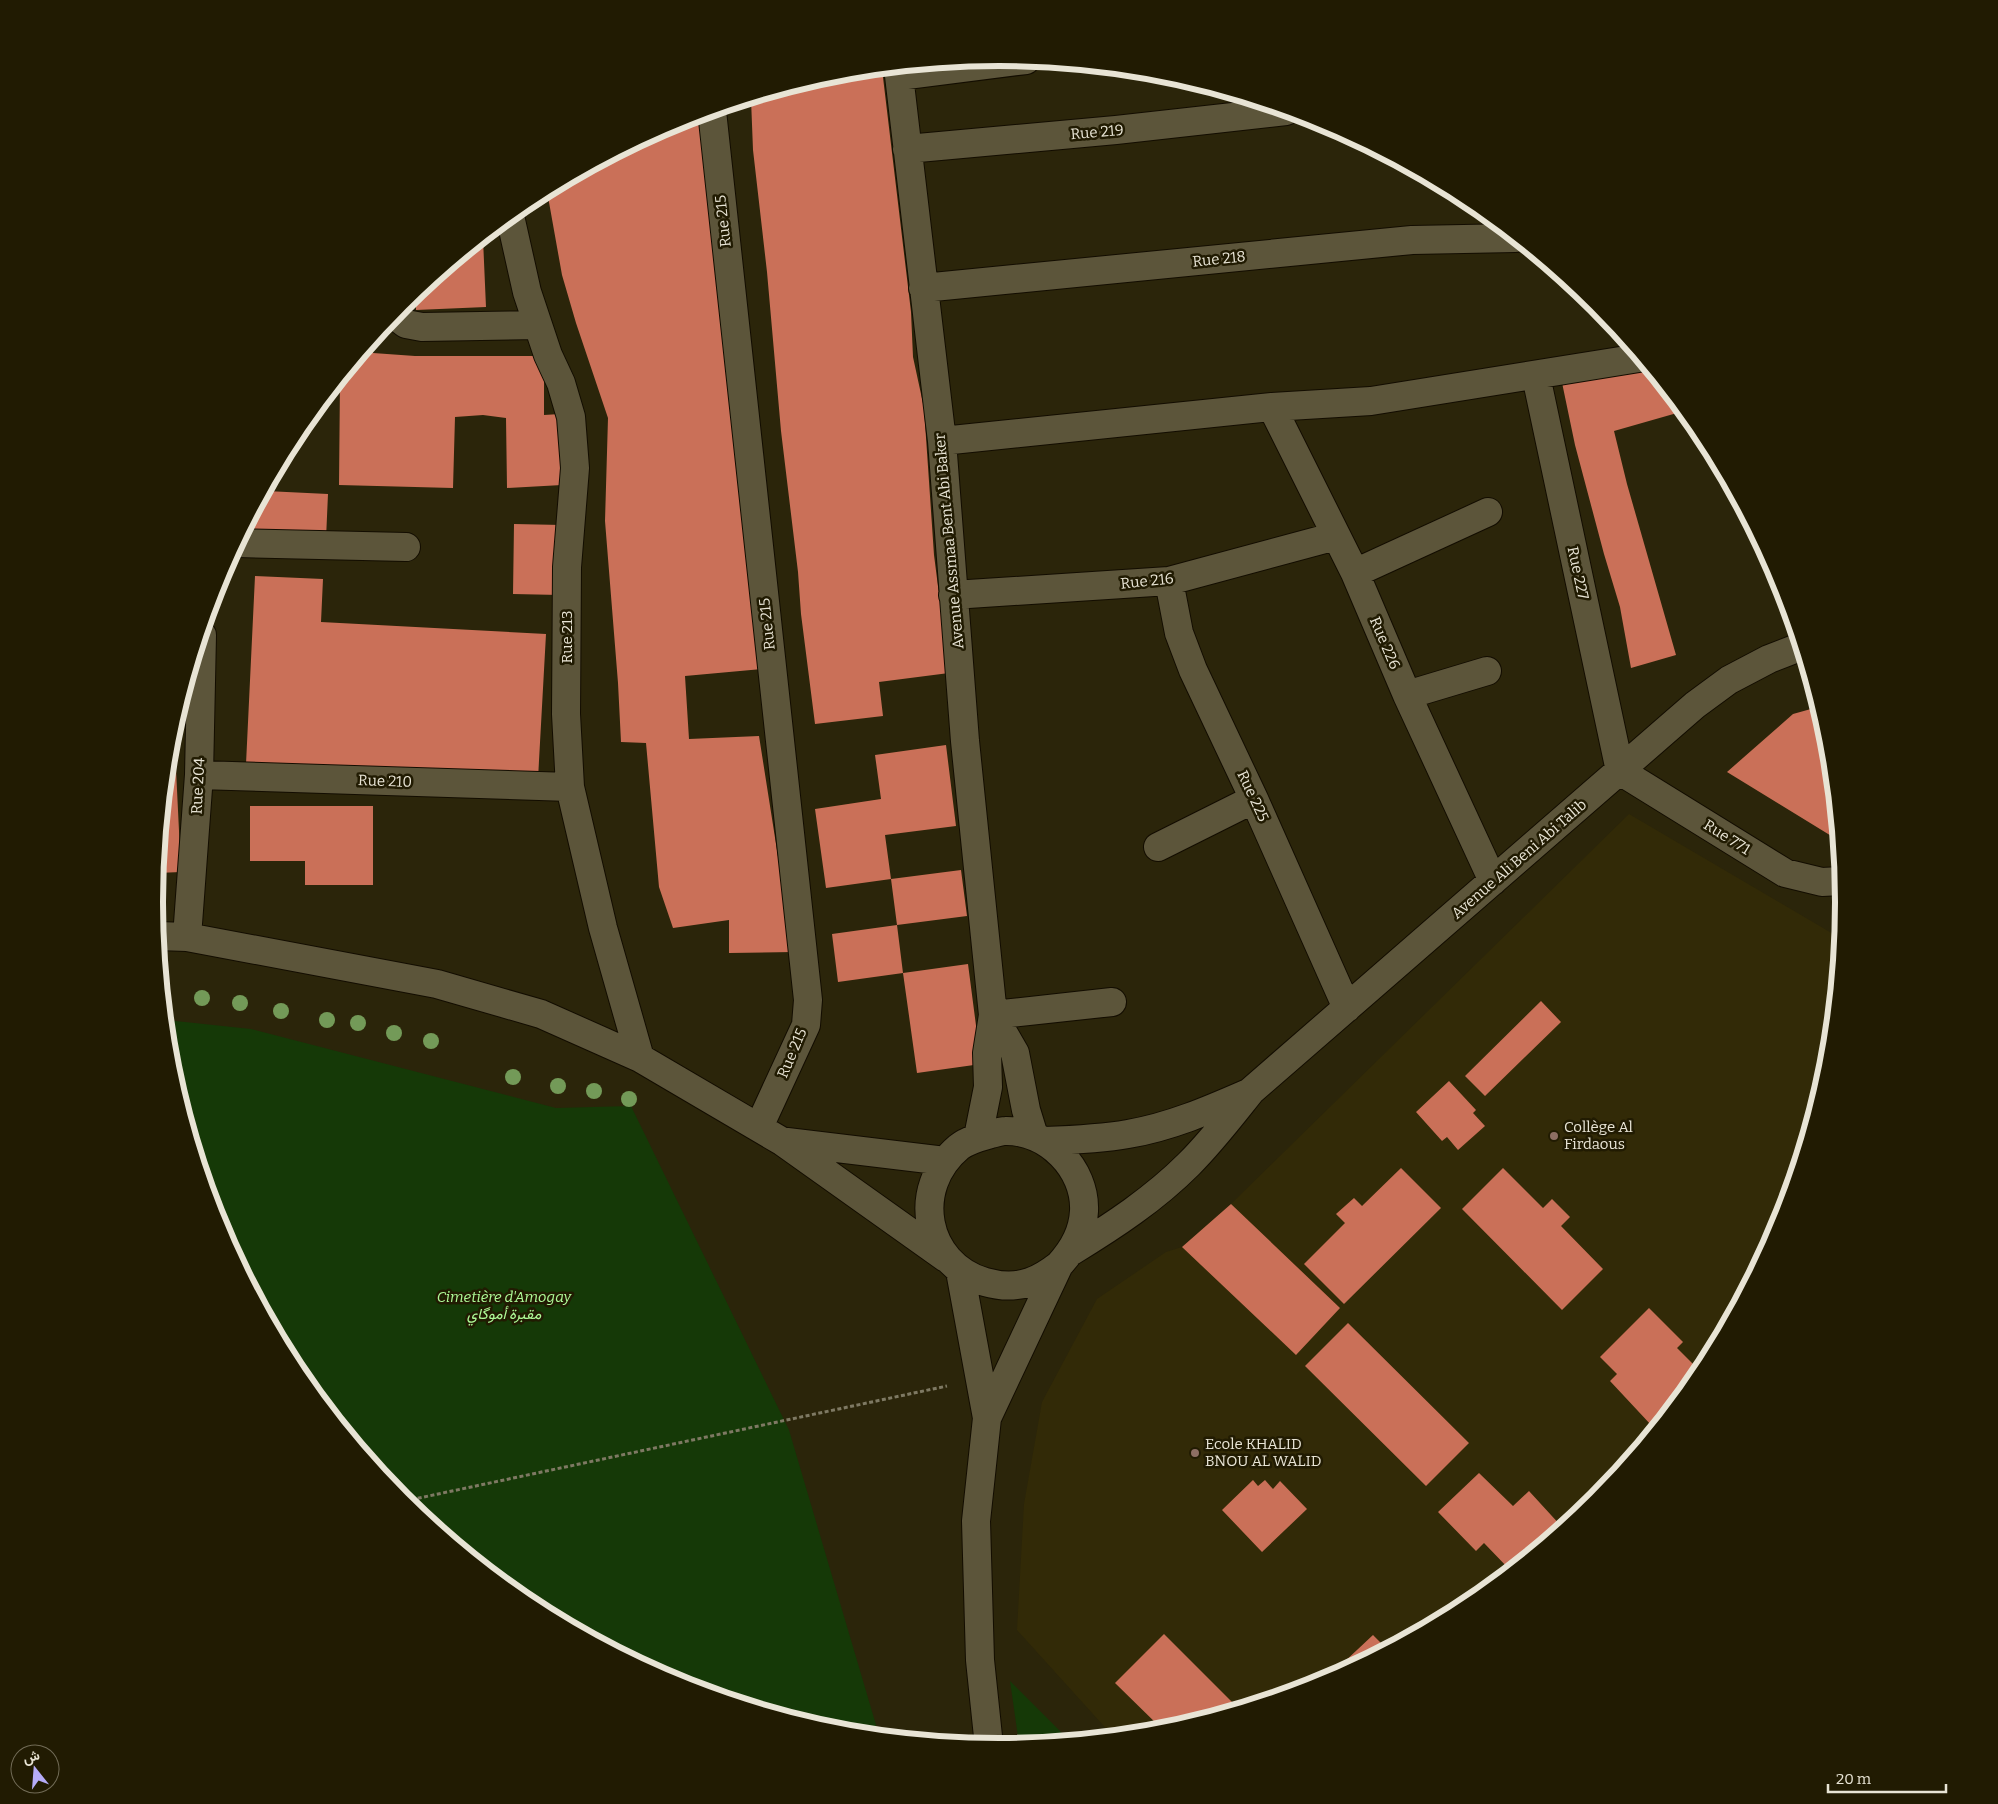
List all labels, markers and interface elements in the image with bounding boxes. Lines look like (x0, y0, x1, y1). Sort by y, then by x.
street label: Rue 219 (1070, 121, 1124, 143)
street label: Rue 215 (711, 194, 735, 248)
street label: Rue 218 (1192, 247, 1246, 271)
street label: Avenue Assmaa Bent Abi Baker (931, 432, 967, 650)
street label: Rue 227 (1564, 545, 1592, 602)
street label: Rue 216 (1120, 569, 1175, 593)
street label: Rue 215 (755, 597, 779, 651)
street label: Rue 213 (558, 611, 576, 663)
street label: Rue 226 (1366, 614, 1404, 672)
street label: Rue 204 (188, 757, 208, 815)
street label: Rue 225 (1233, 768, 1273, 824)
street label: Rue 210 (358, 771, 412, 791)
street label: Avenue Ali Beni Abi Talib (1448, 796, 1590, 922)
street label: Rue 771 (1700, 816, 1754, 858)
street label: Rue 215 (773, 1025, 811, 1081)
place label: Collège Al Firdaous (1564, 1118, 1633, 1153)
marker: Collège Al Firdaous (1548, 1130, 1560, 1142)
park label: Cimetière d'Amogay مقبرة أموگاي (437, 1288, 573, 1326)
place label: Ecole KHALID BNOU AL WALID (1205, 1435, 1322, 1470)
marker: Ecole KHALID BNOU AL WALID (1189, 1447, 1201, 1459)
north arrow (10, 1744, 60, 1794)
text: ش (21, 1746, 42, 1768)
scale bar (1828, 1762, 1946, 1794)
text: 20 m (1836, 1770, 1872, 1788)

